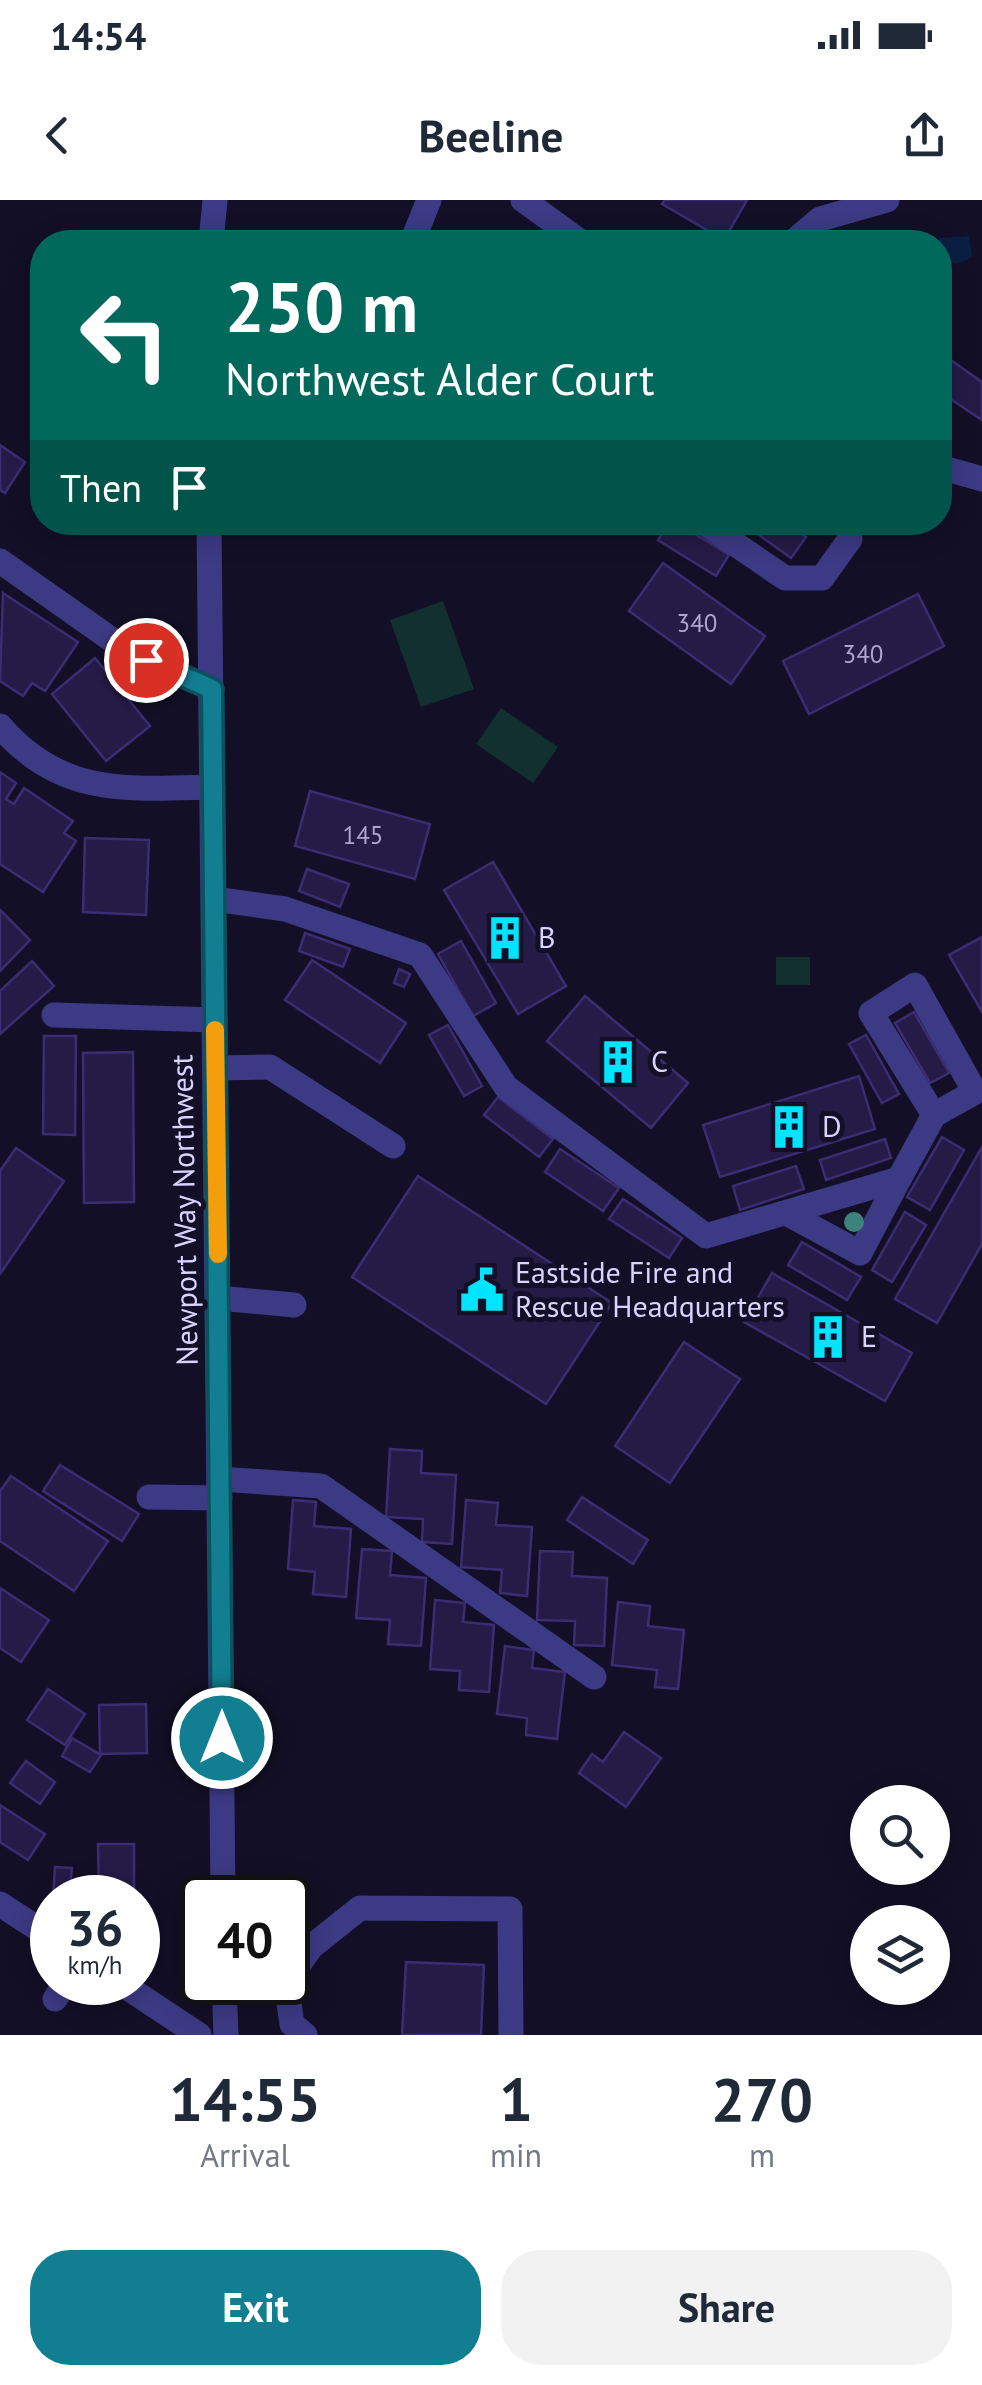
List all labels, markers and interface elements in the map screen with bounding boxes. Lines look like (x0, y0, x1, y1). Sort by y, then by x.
text: 14:54 (50, 11, 146, 60)
text: Beeline (419, 106, 563, 164)
icon: back (30, 108, 85, 163)
icon: share (897, 108, 952, 163)
text: 250 m (225, 261, 418, 351)
icon: left (60, 270, 190, 400)
text: Northwest Alder Court (225, 349, 654, 407)
icon: arrive (162, 460, 217, 515)
text: Then (60, 463, 142, 512)
house number: 340 (677, 607, 717, 639)
pin (104, 618, 189, 703)
icon: arrive (119, 633, 174, 688)
house number: 340 (843, 638, 883, 670)
house number: 145 (343, 819, 383, 851)
building icon: B (481, 914, 529, 962)
place label: B (538, 917, 556, 956)
building icon: C (594, 1038, 642, 1086)
place label: C (651, 1041, 668, 1080)
street label: Newport Way Northwest (161, 1054, 206, 1366)
building icon: D (765, 1103, 813, 1151)
place label: D (822, 1106, 842, 1145)
place label: Eastside Fire and Rescue Headquarters (515, 1252, 785, 1325)
public building icon: Eastside Fire and Rescue Headquarters (458, 1266, 506, 1314)
building icon: E (804, 1313, 852, 1361)
place label: E (861, 1316, 877, 1355)
position arrow (170, 1686, 274, 1790)
map controls (850, 1785, 950, 2005)
button: search (850, 1785, 950, 1885)
speed limit sign: 40 (180, 1875, 310, 2005)
text: 36 (67, 1895, 123, 1960)
button: layers (850, 1905, 950, 2005)
text: km/h (68, 1949, 122, 1981)
text: 14:55 (169, 2060, 321, 2138)
text: 1 (499, 2060, 533, 2138)
text: 270 (711, 2060, 813, 2138)
text: Arrival (200, 2134, 290, 2176)
text: min (490, 2134, 542, 2176)
text: m (749, 2134, 775, 2176)
button: Exit (30, 2250, 481, 2365)
button: Share (501, 2250, 952, 2365)

